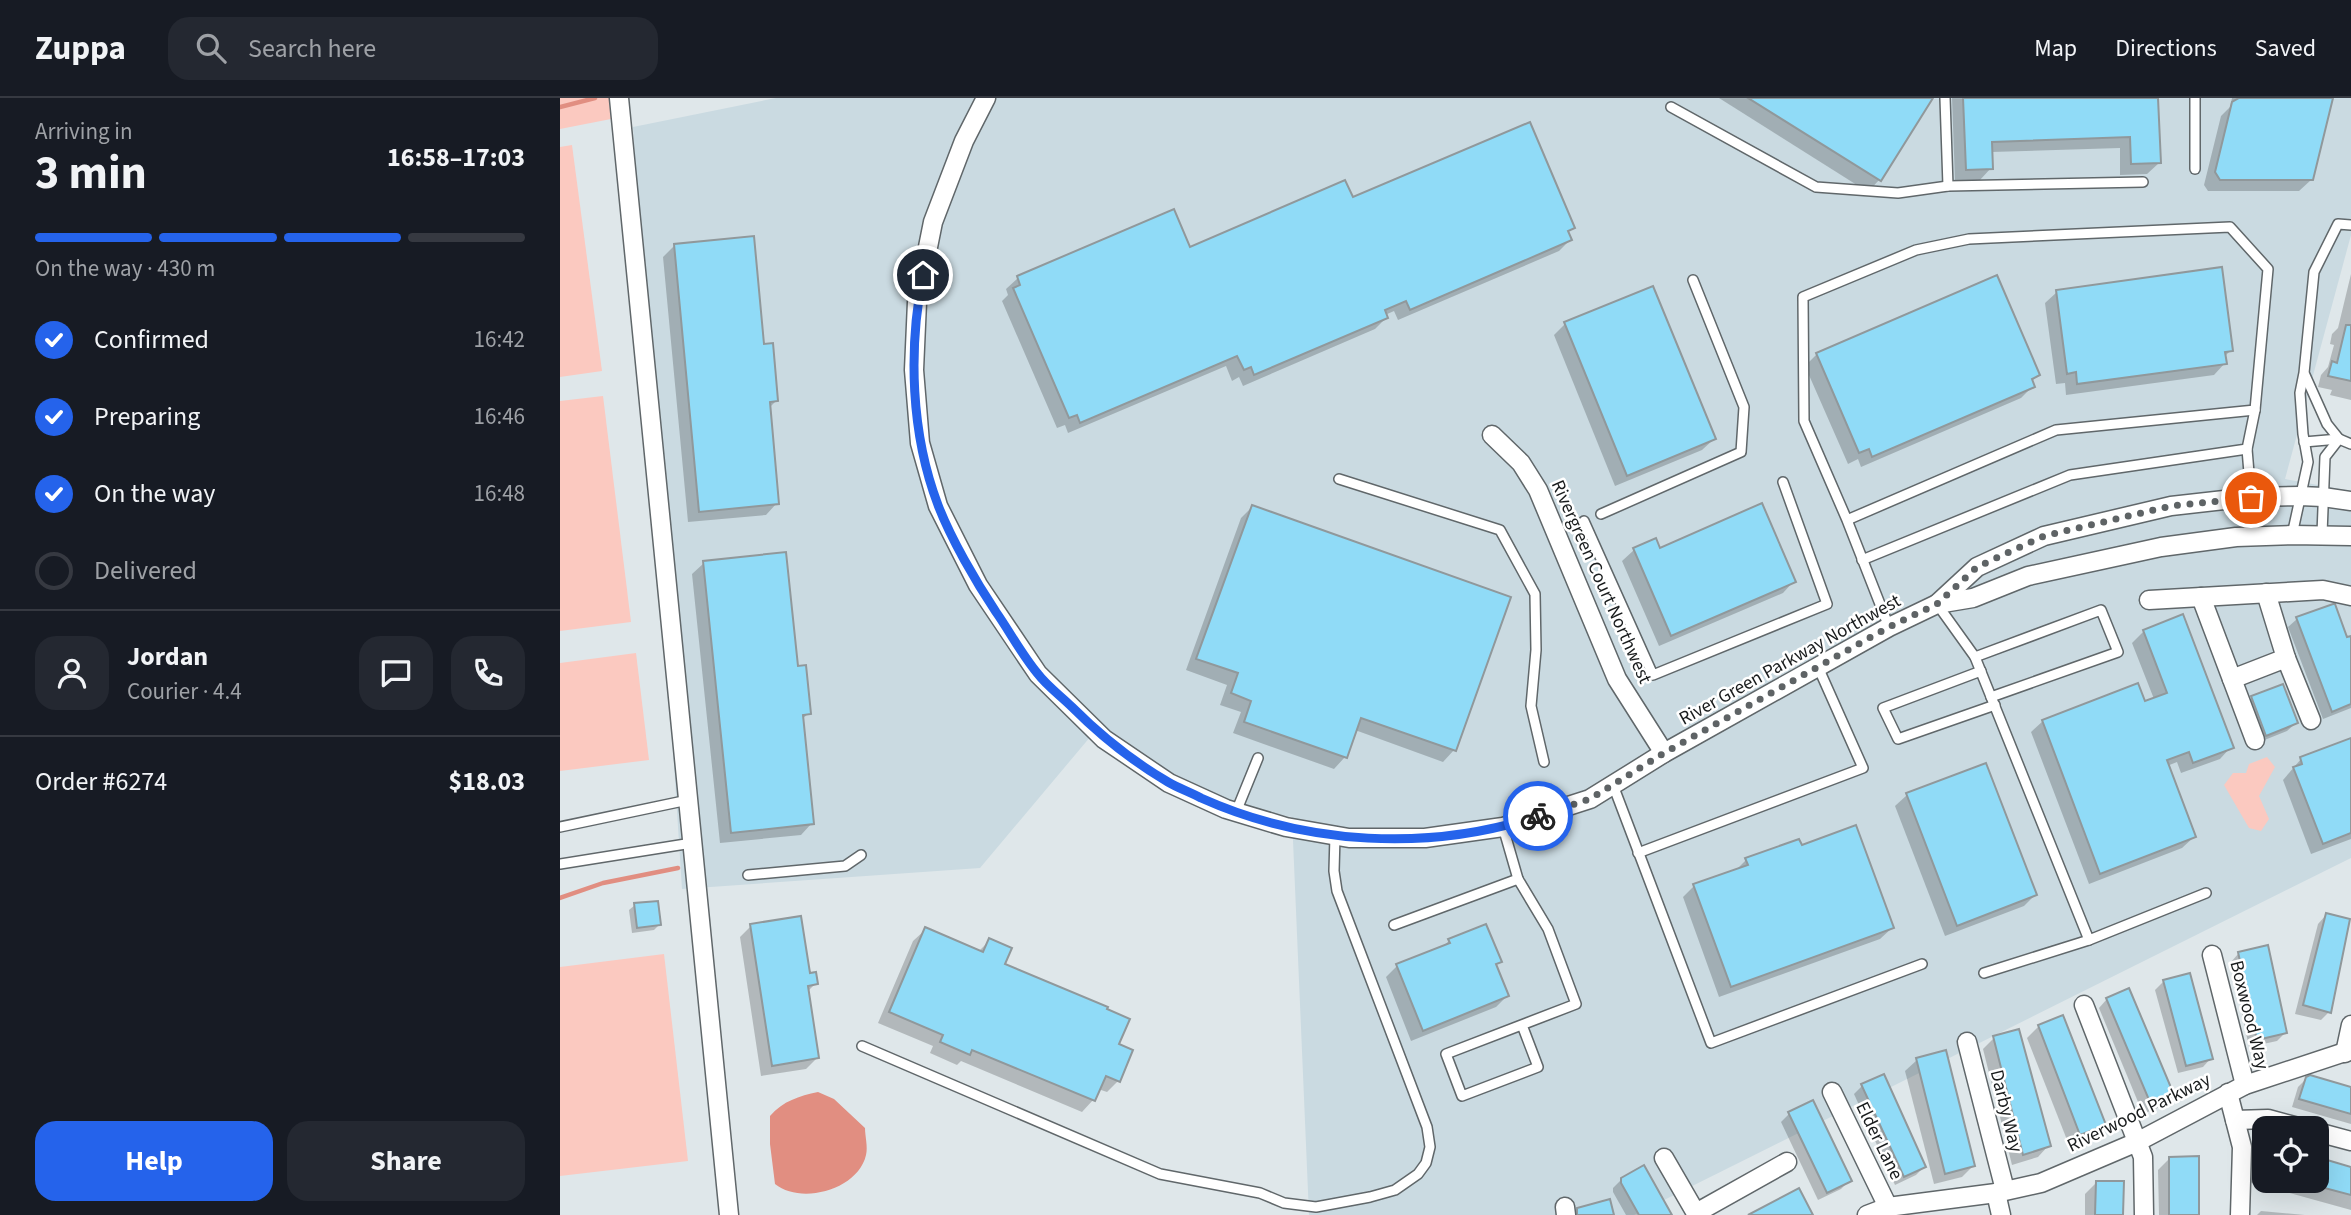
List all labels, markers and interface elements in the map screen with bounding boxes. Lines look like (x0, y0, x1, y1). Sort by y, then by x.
search box (168, 17, 658, 80)
text: Zuppa (35, 25, 126, 72)
icon: search (192, 29, 230, 67)
text: Search here (248, 30, 376, 67)
text: Map (2034, 31, 2077, 66)
text: Directions (2115, 31, 2217, 66)
text: Saved (2255, 31, 2316, 66)
text: Arriving in (35, 115, 133, 148)
text: 16:58–17:03 (387, 139, 525, 176)
text: 3 min (35, 141, 147, 206)
pin (893, 245, 953, 305)
text: On the way · 430 m (35, 252, 215, 285)
icon: home (904, 256, 942, 294)
icon: check (35, 321, 73, 359)
text: Confirmed (94, 321, 209, 358)
text: 16:42 (474, 323, 525, 356)
icon: check (35, 398, 73, 436)
text: Preparing (94, 398, 200, 435)
text: 16:46 (474, 400, 525, 433)
pin (2221, 468, 2281, 528)
icon: check (35, 475, 73, 513)
text: On the way (94, 475, 215, 512)
street label: Rivergreen Court Northwest (1544, 476, 1658, 689)
text: 16:48 (474, 477, 525, 510)
icon: bag (2232, 479, 2270, 517)
text: Delivered (94, 552, 197, 589)
street label: River Green Parkway Northwest (1674, 587, 1906, 732)
button: person (35, 636, 109, 710)
button: chat (359, 636, 433, 710)
button: phone (451, 636, 525, 710)
text: Jordan (127, 638, 208, 675)
text: Courier · 4.4 (127, 675, 242, 708)
text: Order #6274 (35, 763, 167, 800)
text: $18.03 (449, 763, 525, 800)
courier (1503, 781, 1573, 851)
icon: bike (1519, 797, 1557, 835)
street label: Boxwood Way (2222, 958, 2276, 1072)
street label: Riverwood Parkway (2063, 1066, 2215, 1159)
street label: Darby Way (1983, 1067, 2029, 1155)
street label: Elder Lane (1848, 1097, 1910, 1185)
map controls (2252, 1116, 2329, 1193)
button: locate (2252, 1116, 2329, 1193)
button: Help (35, 1121, 273, 1201)
button: Share (287, 1121, 525, 1201)

